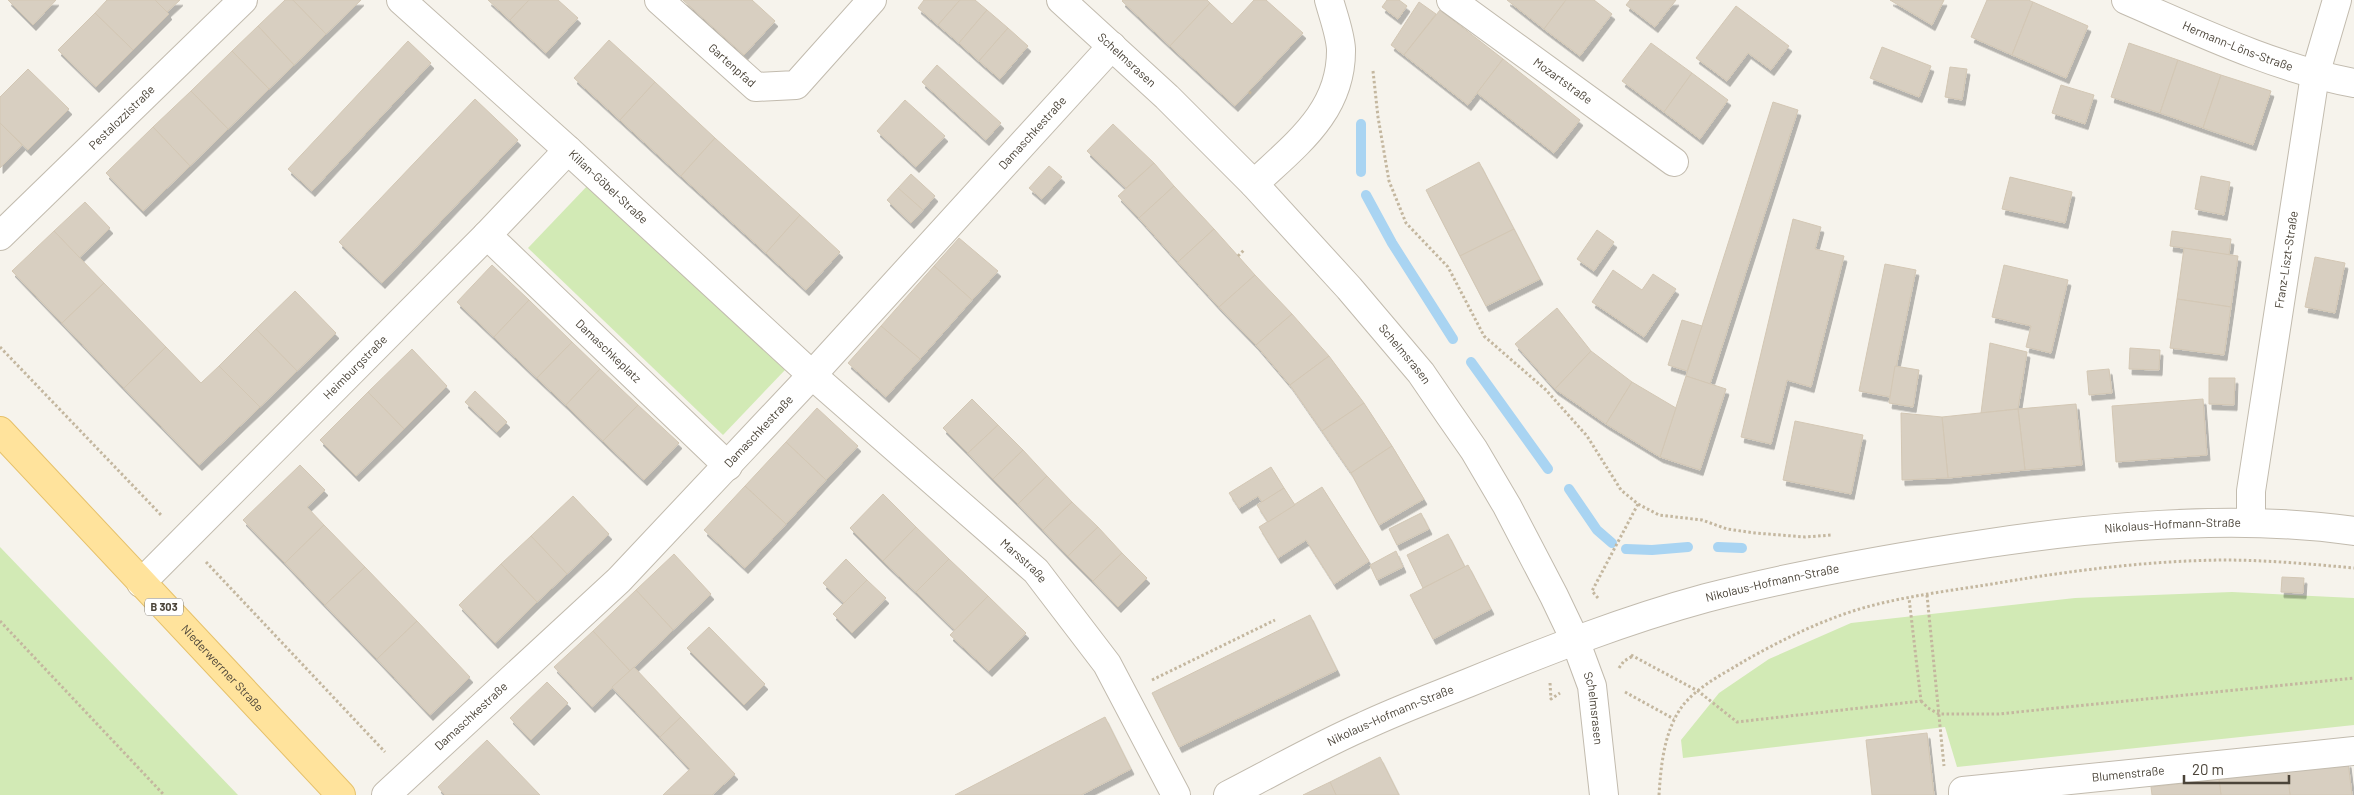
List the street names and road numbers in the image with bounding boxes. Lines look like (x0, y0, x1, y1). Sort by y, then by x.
street label: Hermann-Löns-Straße (2181, 18, 2295, 73)
street label: Schelmsrasen (1095, 29, 1159, 89)
street label: Gartenpfad (706, 40, 759, 89)
street label: Mozartstraße (1531, 54, 1595, 106)
street label: Pestalozzistraße (85, 82, 157, 152)
street label: Damaschkestraße (995, 93, 1069, 172)
street label: Kilian-Göbel-Straße (566, 146, 651, 226)
street label: Franz-Liszt-Straße (2271, 210, 2300, 309)
street label: Damaschkeplatz (573, 316, 645, 385)
street label: Schelmsrasen (1376, 321, 1434, 386)
street label: Heimburgstraße (320, 332, 389, 402)
street label: Damaschkestraße (721, 392, 795, 470)
street label: Nikolaus-Hofmann-Straße (2104, 515, 2241, 535)
street label: Marsstraße (998, 535, 1050, 585)
street label: Nikolaus-Hofmann-Straße (1704, 560, 1840, 604)
road number: B 303 (145, 598, 183, 616)
street label: Niederwerrner Straße (179, 621, 267, 714)
street label: Schelmsrasen (1581, 670, 1606, 745)
street label: Damaschkestraße (431, 679, 510, 753)
street label: Nikolaus-Hofmann-Straße (1324, 681, 1456, 748)
street label: Blumenstraße (2091, 762, 2165, 784)

